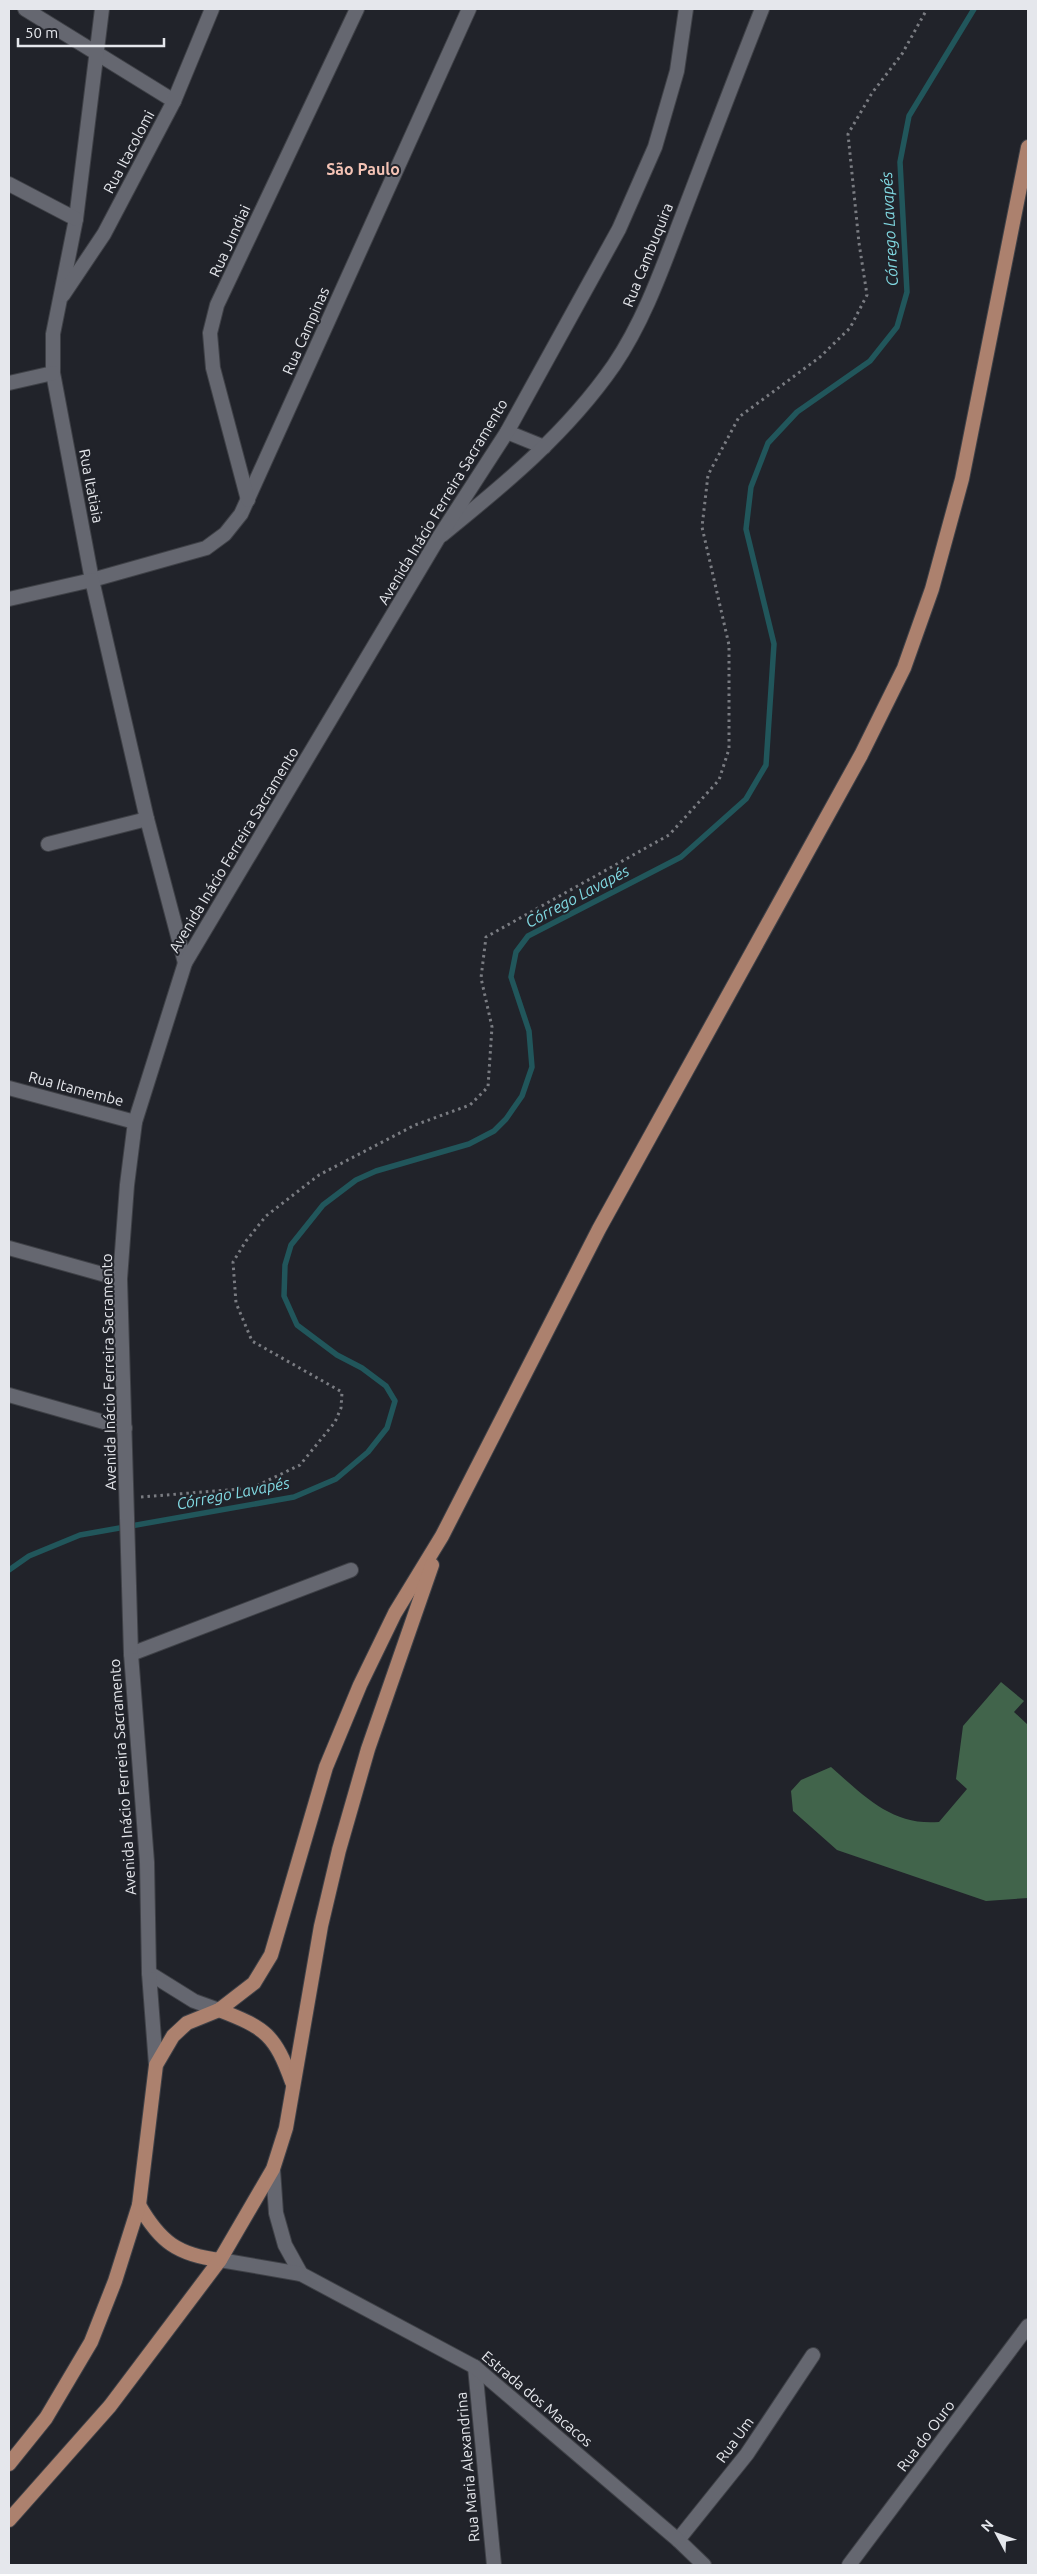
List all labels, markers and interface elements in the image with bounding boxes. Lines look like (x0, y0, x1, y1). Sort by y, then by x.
scale bar (18, 15, 164, 47)
text: 50 m (25, 24, 58, 41)
street label: Rua Itacolomi (100, 107, 158, 196)
district label: São Paulo (326, 160, 400, 178)
water label: Córrego Lavapés (877, 171, 901, 287)
street label: Rua Cambuquira (619, 200, 676, 309)
street label: Rua Jundiai (205, 202, 254, 279)
street label: Rua Campinas (279, 284, 332, 377)
street label: Avenida Inácio Ferreira Sacramento (374, 396, 511, 608)
street label: Rua Itatiaia (76, 447, 107, 524)
street label: Avenida Inácio Ferreira Sacramento (165, 744, 302, 956)
water label: Córrego Lavapés (522, 861, 632, 931)
street label: Rua Itamembe (27, 1068, 126, 1109)
street label: Avenida Inácio Ferreira Sacramento (98, 1253, 119, 1491)
water label: Córrego Lavapés (175, 1473, 291, 1513)
street label: Avenida Inácio Ferreira Sacramento (106, 1658, 139, 1896)
street label: Estrada dos Macacos (479, 2347, 596, 2450)
street label: Rua Maria Alexandrina (452, 2391, 483, 2543)
street label: Rua do Ouro (893, 2397, 958, 2475)
street label: Rua Um (712, 2414, 757, 2466)
north arrow (972, 2509, 1022, 2559)
text: N (978, 2516, 997, 2535)

